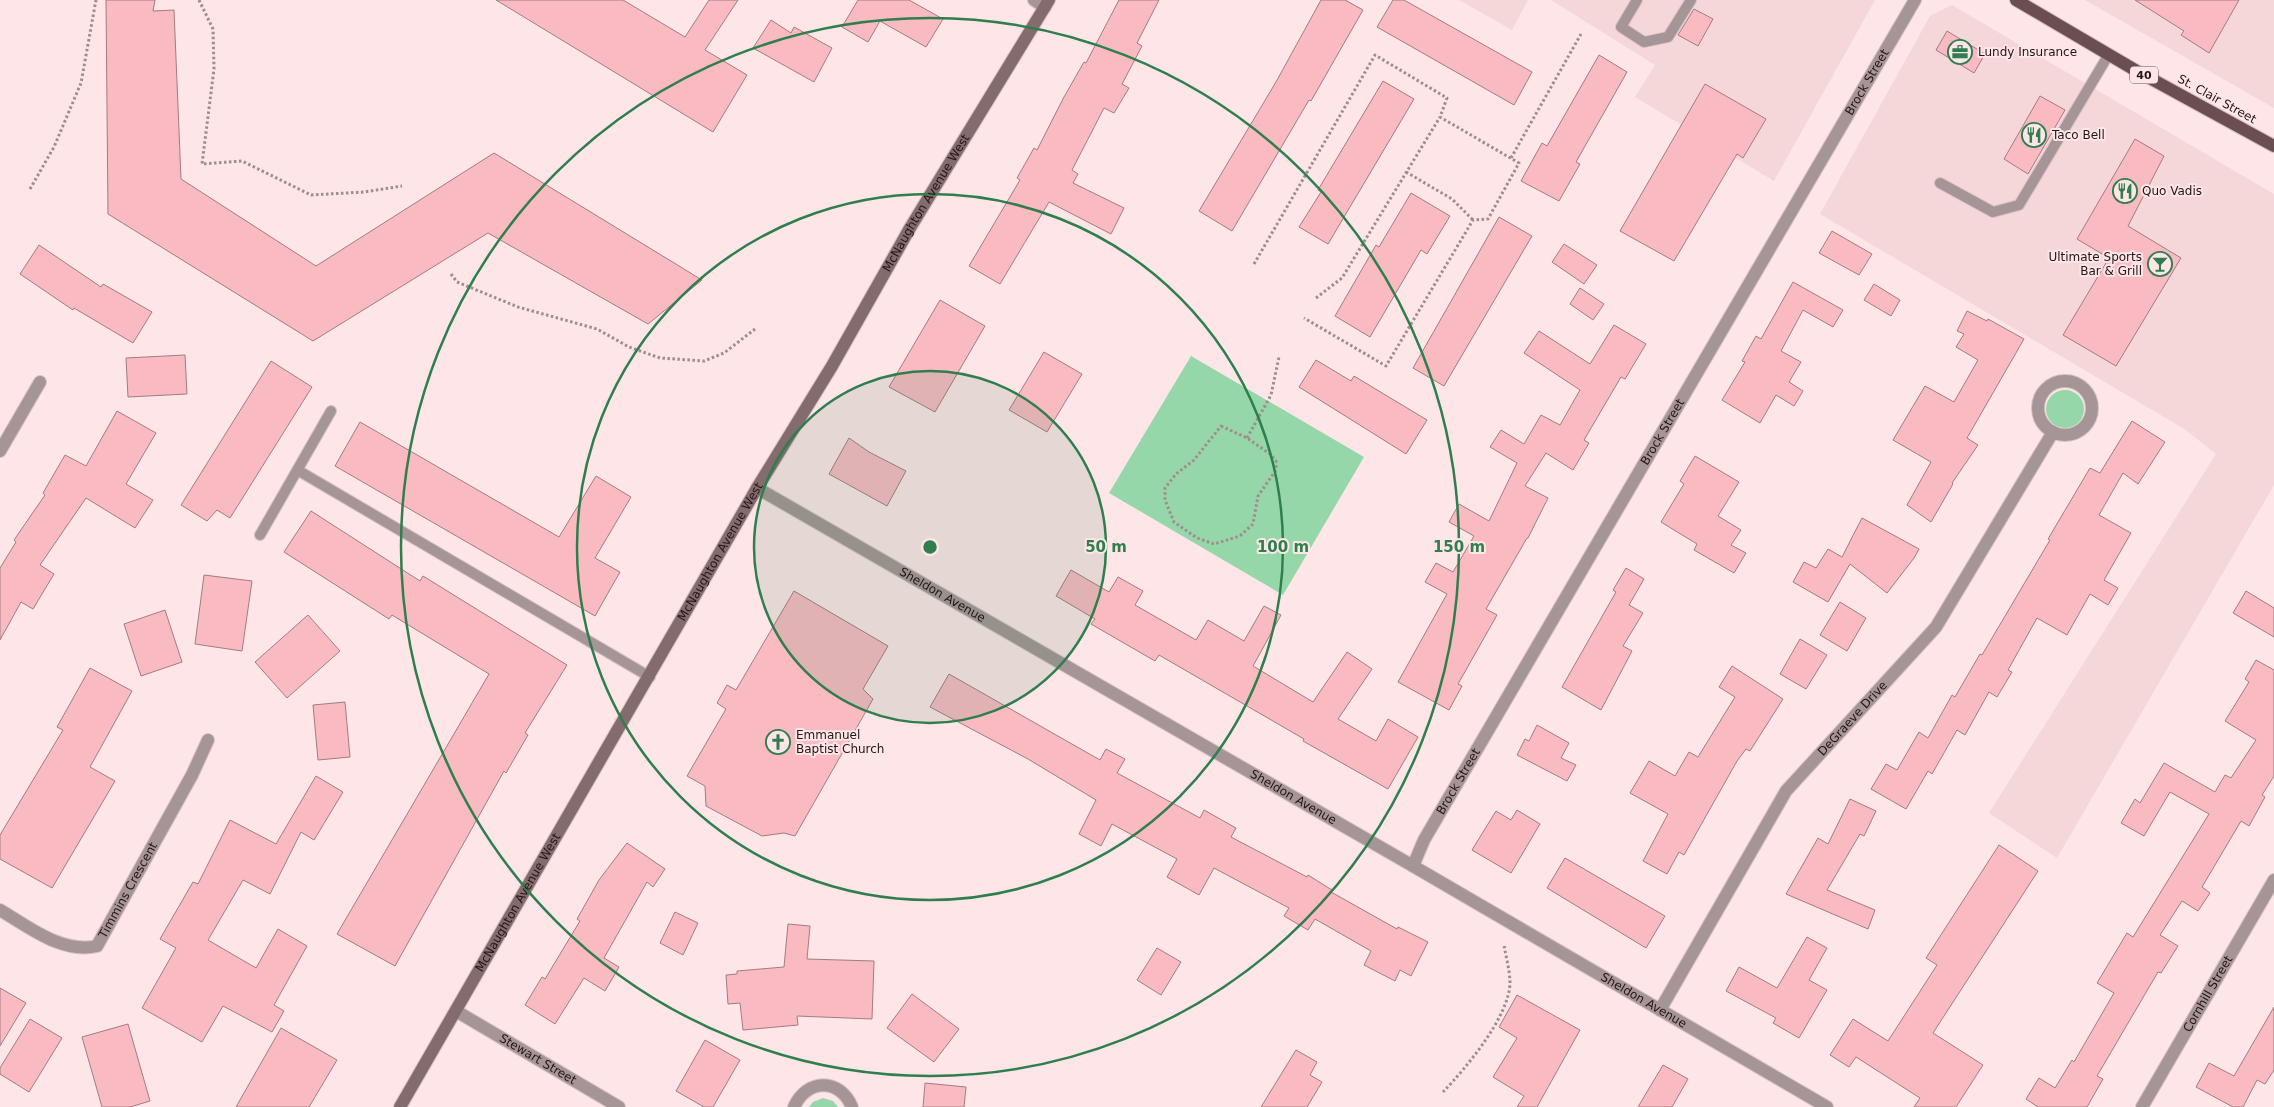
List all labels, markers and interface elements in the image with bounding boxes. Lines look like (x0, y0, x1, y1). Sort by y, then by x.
office icon: Lundy Insurance (1947, 39, 1973, 65)
place label: Lundy Insurance (1978, 45, 2077, 59)
street label: Brock Street (1842, 46, 1892, 118)
road number: 40 (2130, 66, 2158, 84)
street label: St. Clair Street (2175, 72, 2259, 126)
restaurant icon: Taco Bell (2021, 122, 2047, 148)
place label: Taco Bell (2051, 128, 2105, 142)
street label: McNaughton Avenue West (880, 131, 973, 274)
restaurant icon: Quo Vadis (2112, 178, 2138, 204)
place label: Quo Vadis (2142, 184, 2202, 198)
place label: Ultimate Sports Bar & Grill (2048, 250, 2142, 278)
bar icon: Ultimate Sports Bar & Grill (2147, 251, 2173, 277)
street label: Brock Street (1638, 396, 1687, 467)
street label: McNaughton Avenue West (675, 480, 766, 624)
centre of rings (921, 538, 939, 556)
text: 50 m (1085, 538, 1127, 556)
text: 100 m (1257, 538, 1309, 556)
text: 150 m (1433, 538, 1485, 556)
street label: Sheldon Avenue (897, 565, 988, 625)
street label: DeGraeve Drive (1815, 678, 1890, 759)
place label: Emmanuel Baptist Church (796, 728, 884, 756)
church icon: Emmanuel Baptist Church (765, 729, 791, 755)
street label: Brock Street (1433, 746, 1483, 817)
street label: Sheldon Avenue (1248, 767, 1339, 827)
street label: McNaughton Avenue West (472, 831, 563, 974)
street label: Timmins Crescent (95, 839, 160, 942)
street label: Cornhill Street (2180, 953, 2236, 1034)
street label: Sheldon Avenue (1598, 970, 1689, 1031)
street label: Stewart Street (497, 1031, 579, 1087)

